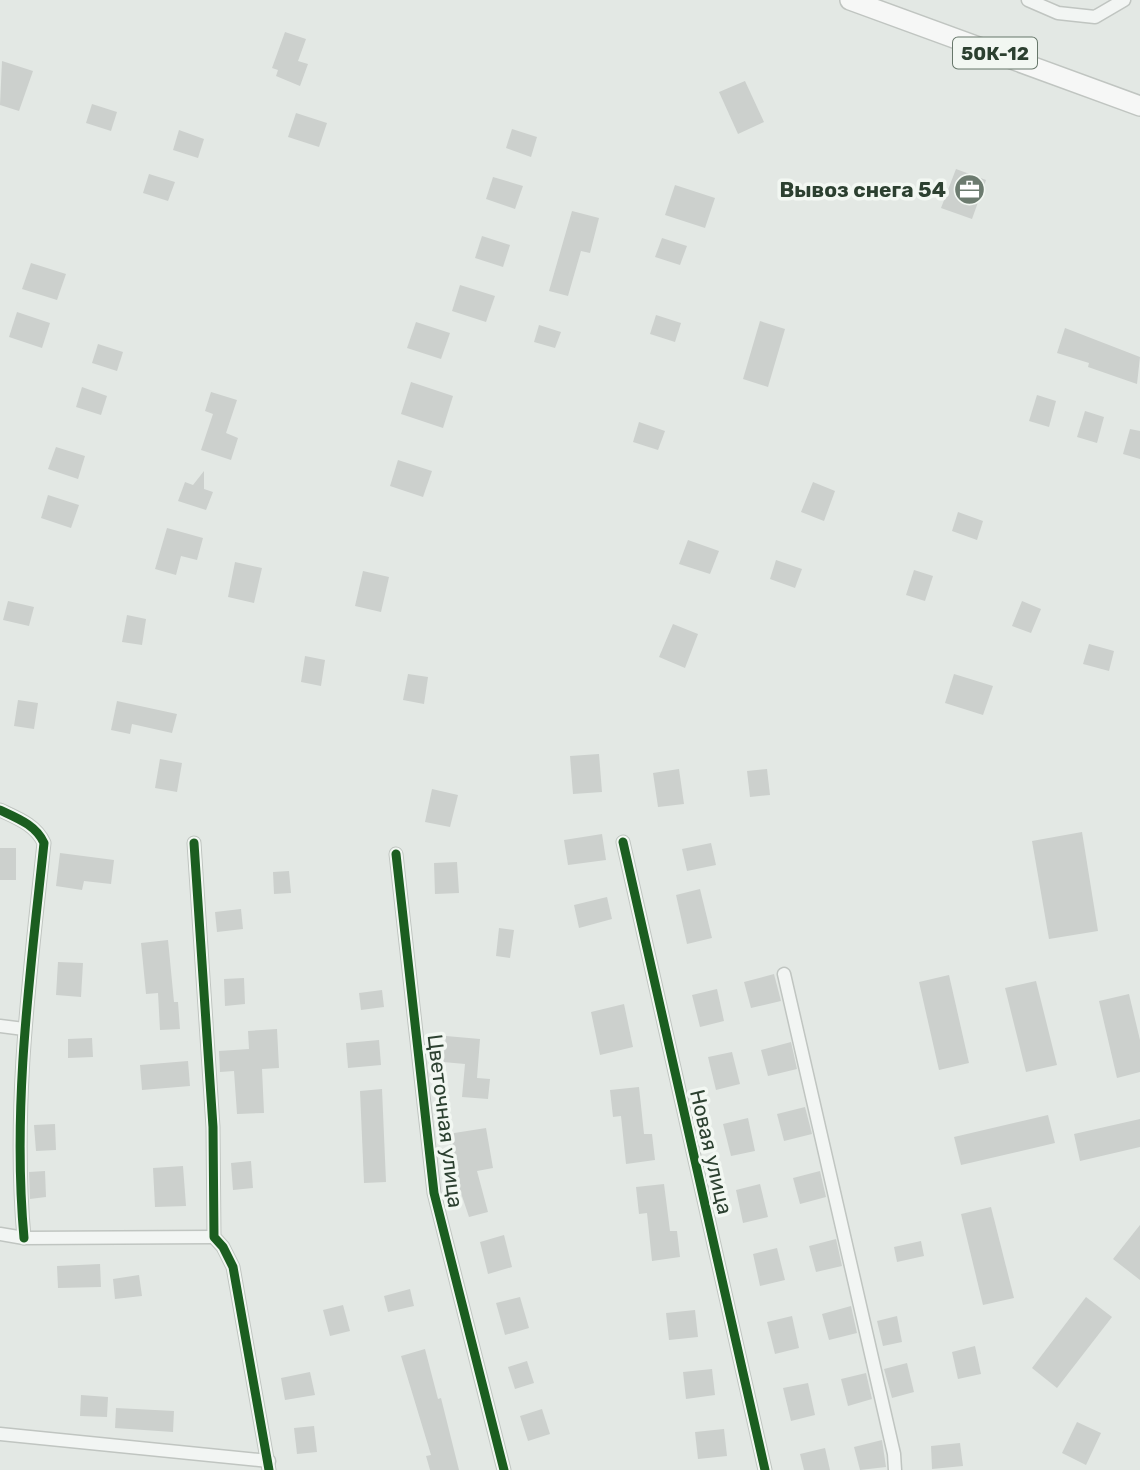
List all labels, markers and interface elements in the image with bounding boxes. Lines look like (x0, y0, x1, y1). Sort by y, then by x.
road number: 50К-12 (953, 38, 1037, 68)
office icon: Вывоз снега 54 (952, 173, 986, 207)
place label: Вывоз снега 54 (780, 177, 946, 202)
street label: Цветочная улица (422, 1033, 469, 1209)
street label: Новая улица (685, 1087, 738, 1217)

